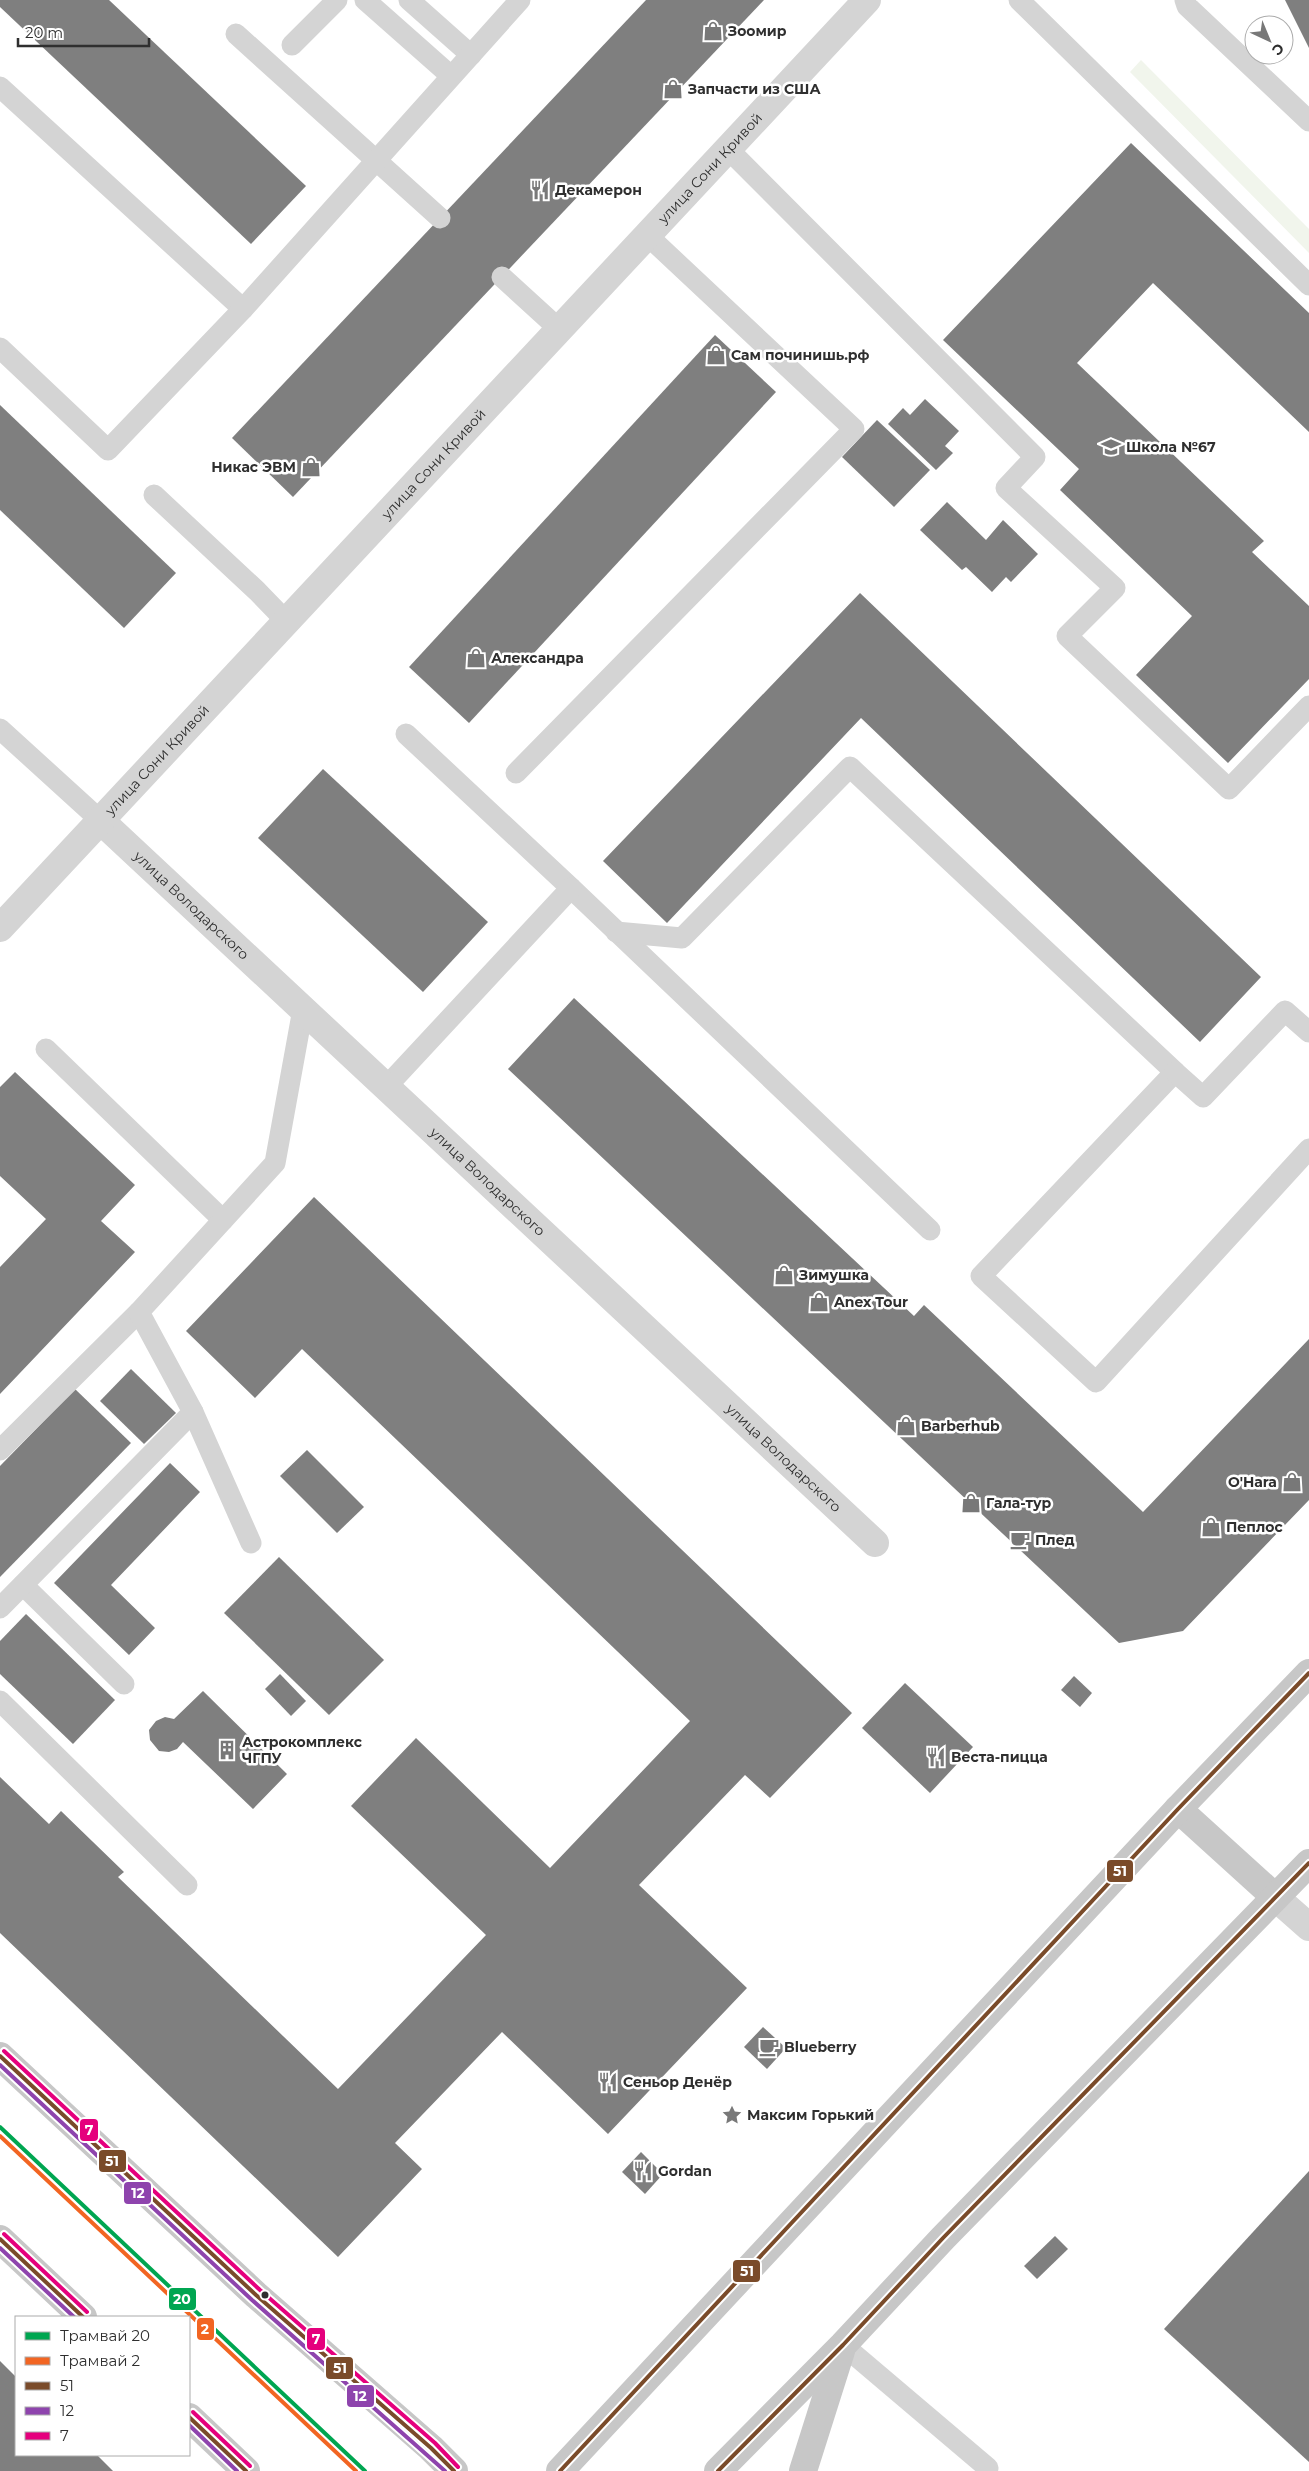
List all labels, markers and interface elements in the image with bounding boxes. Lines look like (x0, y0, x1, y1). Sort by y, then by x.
scale bar (18, 15, 149, 47)
north arrow (1244, 15, 1294, 65)
shop icon: Зоомир (702, 20, 724, 42)
place label: Зоомир (727, 22, 787, 40)
text: 20 m (25, 23, 63, 42)
text: С (1268, 39, 1288, 59)
shop icon: Запчасти из США (662, 78, 684, 100)
place label: Запчасти из США (687, 80, 821, 98)
street label: улица Сони Кривой (653, 109, 766, 228)
restaurant icon: Декамерон (529, 179, 551, 201)
place label: Декамерон (555, 181, 642, 199)
shop icon: Сам починишь.рф (705, 344, 727, 366)
place label: Сам починишь.рф (731, 346, 870, 364)
street label: улица Сони Кривой (377, 405, 490, 524)
school or university icon: Школа №67 (1100, 436, 1122, 458)
place label: Школа №67 (1126, 438, 1216, 456)
shop icon: Никас ЭВМ (300, 456, 322, 478)
place label: Никас ЭВМ (211, 458, 296, 476)
shop icon: Александра (465, 647, 487, 669)
place label: Александра (491, 649, 584, 667)
street label: улица Сони Кривой (100, 701, 213, 820)
street label: улица Володарского (129, 846, 253, 964)
street label: улица Володарского (425, 1123, 549, 1240)
shop icon: Зимушка (773, 1264, 795, 1286)
place label: Зимушка (798, 1266, 869, 1284)
shop icon: Anex Tour (808, 1291, 830, 1313)
place label: Anex Tour (833, 1293, 908, 1311)
street label: улица Володарского (721, 1399, 845, 1516)
shop icon: Barberhub (895, 1415, 917, 1437)
place label: Barberhub (921, 1417, 1000, 1435)
shop icon: O'Hara (1281, 1471, 1303, 1493)
place label: O'Hara (1228, 1473, 1277, 1491)
shop icon: Гала-тур (960, 1492, 982, 1514)
place label: Гала-тур (986, 1494, 1052, 1512)
shop icon: Пеплос (1200, 1516, 1222, 1538)
place label: Пеплос (1226, 1518, 1283, 1536)
cafe icon: Плед (1009, 1529, 1031, 1551)
place label: Плед (1035, 1531, 1075, 1549)
place label: Астрокомплекс ЧГПУ (242, 1733, 363, 1767)
building icon: Астрокомплекс ЧГПУ (216, 1739, 238, 1761)
restaurant icon: Веста-пицца (925, 1746, 947, 1768)
place label: Веста-пицца (951, 1748, 1048, 1766)
line badge: 51 (1106, 1859, 1134, 1883)
text: 51 (1113, 1862, 1127, 1880)
cafe icon: Blueberry (758, 2036, 780, 2058)
place label: Blueberry (784, 2038, 857, 2056)
restaurant icon: Сеньор Денёр (597, 2071, 619, 2093)
place label: Сеньор Денёр (623, 2073, 732, 2091)
place icon: Максим Горький (721, 2104, 743, 2126)
place label: Максим Горький (747, 2106, 874, 2124)
line badge: 7 (79, 2118, 99, 2142)
text: 7 (85, 2121, 94, 2139)
line badge: 51 (98, 2149, 127, 2173)
text: 51 (105, 2152, 119, 2170)
restaurant icon: Gordan (632, 2160, 654, 2182)
place label: Gordan (658, 2162, 712, 2180)
line badge: 12 (123, 2181, 152, 2205)
text: 12 (131, 2184, 145, 2202)
line badge: 51 (732, 2259, 761, 2283)
text: 51 (740, 2262, 754, 2280)
line badge: 20 (168, 2287, 197, 2311)
text: 20 (173, 2290, 191, 2308)
unlabelled marker (260, 2290, 270, 2300)
legend (15, 2316, 190, 2456)
line badge: 2 (196, 2317, 215, 2341)
text: 2 (201, 2320, 209, 2338)
text: Трамвай 20 (60, 2326, 150, 2345)
line badge: 7 (306, 2327, 326, 2351)
text: 7 (312, 2330, 321, 2348)
text: Трамвай 2 (60, 2351, 140, 2370)
line badge: 51 (325, 2356, 354, 2380)
text: 51 (333, 2359, 347, 2377)
text: 51 (60, 2376, 74, 2395)
line badge: 12 (346, 2384, 375, 2408)
text: 12 (353, 2387, 367, 2405)
text: 12 (60, 2401, 74, 2420)
text: 7 (60, 2426, 69, 2445)

